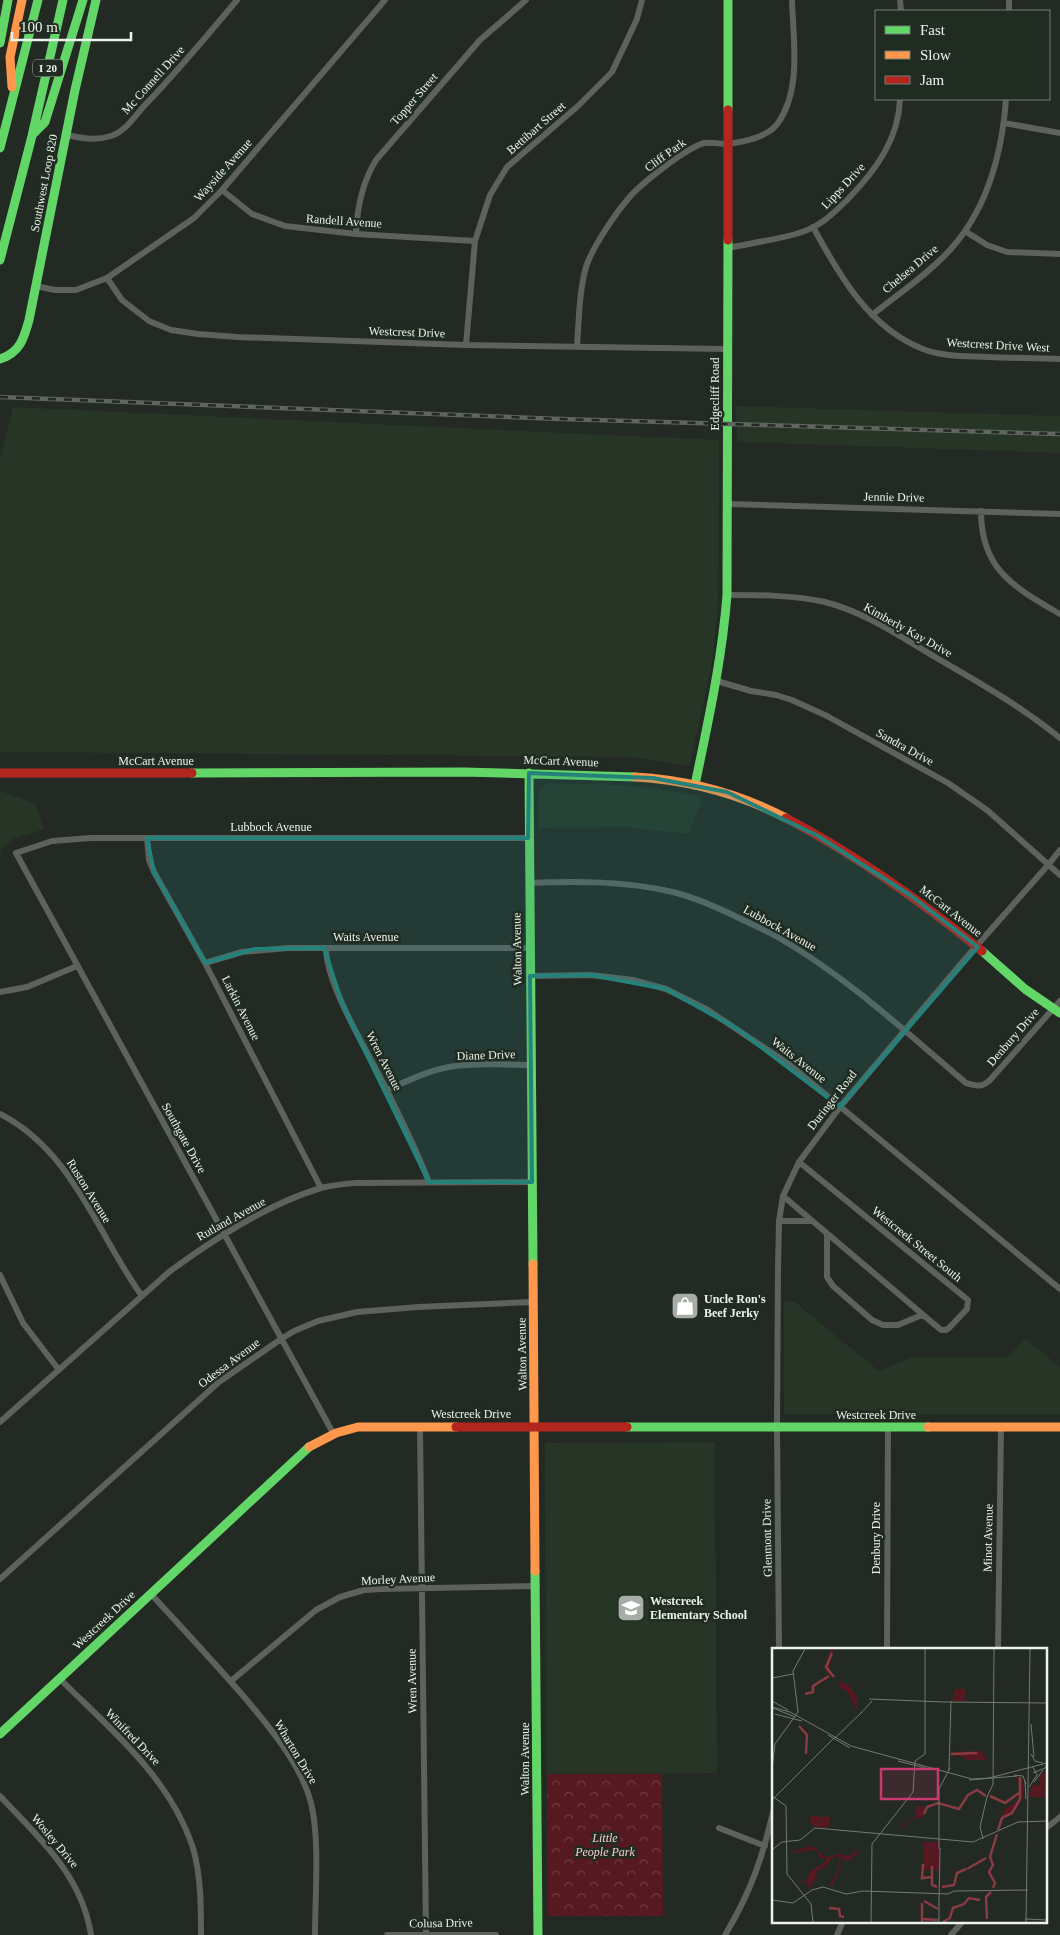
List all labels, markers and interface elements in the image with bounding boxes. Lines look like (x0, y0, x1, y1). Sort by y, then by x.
scale bar (12, 10, 131, 42)
legend (875, 10, 1050, 100)
text: 100 m (20, 19, 58, 35)
text: Fast (920, 22, 946, 38)
street label: Mc Connell Drive (119, 43, 187, 117)
text: Slow (920, 47, 951, 63)
road number: I 20 (33, 59, 63, 76)
street label: Topper Street (387, 69, 441, 128)
text: Jam (920, 72, 944, 88)
street label: Bettibart Street (504, 98, 569, 157)
street label: Southwest Loop 820 (28, 133, 60, 233)
street label: Cliff Park (642, 135, 688, 175)
street label: Wayside Avenue (191, 136, 255, 204)
street label: Lipps Drive (818, 160, 868, 212)
street label: Randell Avenue (306, 211, 382, 231)
street label: Chelsea Drive (879, 242, 941, 296)
street label: Westcrest Drive (368, 324, 446, 340)
street label: Westcrest Drive West (946, 335, 1051, 355)
street label: Edgecliff Road (708, 358, 722, 430)
street label: Jennie Drive (863, 489, 925, 505)
street label: Kimberly Kay Drive (861, 600, 955, 660)
street label: Sandra Drive (874, 725, 936, 769)
street label: McCart Avenue (523, 753, 599, 769)
street label: McCart Avenue (118, 754, 194, 768)
street label: Lubbock Avenue (230, 820, 312, 834)
street label: McCart Avenue (917, 882, 985, 940)
street label: Lubbock Avenue (741, 902, 819, 954)
street label: Walton Avenue (509, 912, 525, 986)
street label: Waits Avenue (333, 930, 399, 944)
street label: Larkin Avenue (219, 973, 263, 1043)
street label: Denbury Drive (984, 1005, 1042, 1069)
street label: Wren Avenue (363, 1029, 405, 1093)
street label: Waits Avenue (769, 1034, 829, 1086)
street label: Diane Drive (456, 1047, 516, 1063)
street label: Duringer Road (804, 1067, 860, 1133)
street label: Southgate Drive (159, 1100, 209, 1176)
street label: Ruston Avenue (64, 1156, 114, 1226)
street label: Rutland Avenue (194, 1194, 268, 1244)
street label: Westcreek Street South (869, 1203, 965, 1285)
shop icon: Uncle Ron's Beef Jerky (670, 1291, 700, 1321)
place label: Uncle Ron's Beef Jerky (704, 1292, 766, 1320)
street label: Walton Avenue (514, 1317, 530, 1391)
street label: Odessa Avenue (195, 1335, 263, 1391)
street label: Westcreek Drive (431, 1407, 511, 1421)
street label: Westcreek Drive (836, 1408, 916, 1422)
street label: Glenmont Drive (759, 1499, 775, 1577)
street label: Denbury Drive (869, 1502, 883, 1574)
street label: Minot Avenue (980, 1504, 996, 1572)
street label: Morley Avenue (361, 1570, 435, 1588)
street label: Westcreek Drive (70, 1588, 138, 1652)
school or university icon: Westcreek Elementary School (616, 1593, 646, 1623)
place label: Westcreek Elementary School (650, 1594, 748, 1622)
street label: Wren Avenue (404, 1648, 420, 1714)
inset map (772, 1648, 1048, 1922)
street label: Winifred Drive (103, 1706, 163, 1768)
street label: Wharton Drive (271, 1717, 321, 1787)
street label: Walton Avenue (518, 1722, 532, 1796)
street label: Wosley Drive (28, 1811, 82, 1871)
park label: Little People Park (574, 1831, 635, 1859)
street label: Colusa Drive (409, 1915, 473, 1931)

